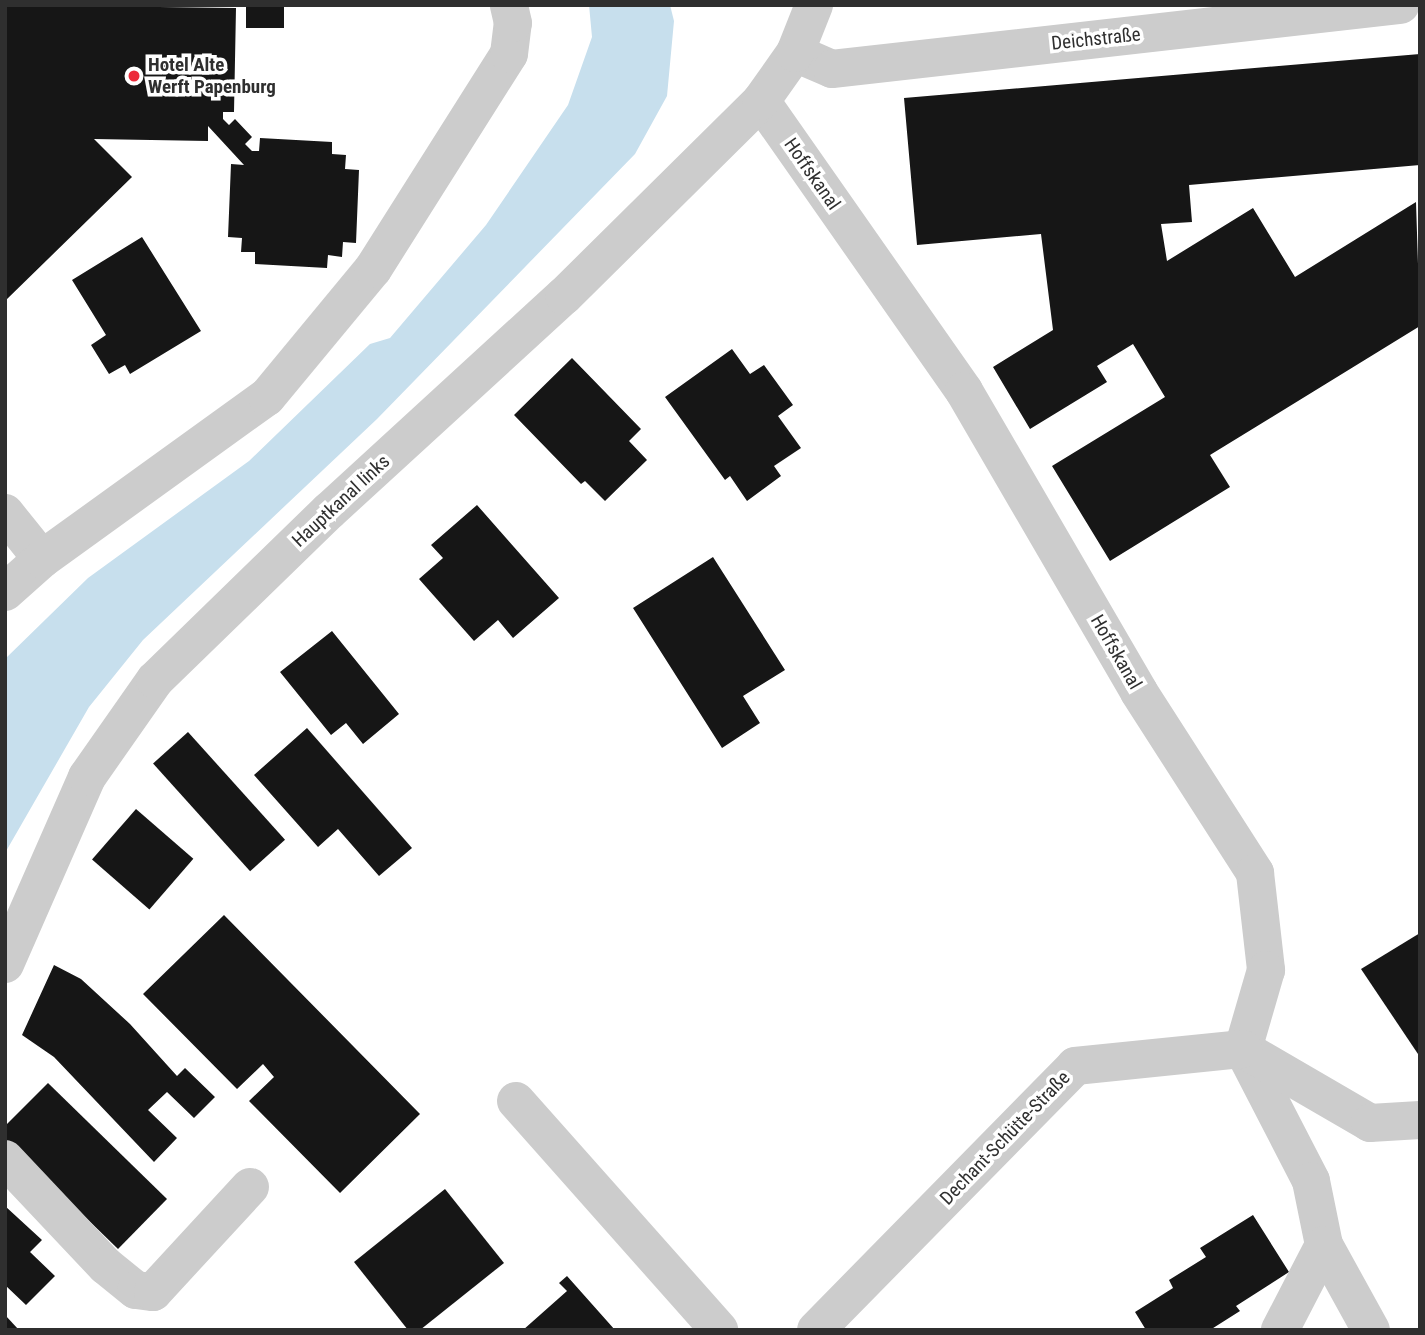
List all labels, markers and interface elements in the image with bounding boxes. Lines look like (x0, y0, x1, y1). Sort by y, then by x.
street label: Deichstraße (1050, 23, 1142, 55)
place label: Hotel Alte Werft Papenburg (148, 54, 276, 98)
marker: Hotel Alte Werft Papenburg (126, 68, 142, 84)
street label: Hoffskanal (779, 134, 845, 214)
street label: Hauptkanal links (288, 450, 394, 552)
street label: Hoffskanal (1086, 611, 1146, 693)
street label: Dechant-Schütte-Straße (935, 1066, 1075, 1210)

